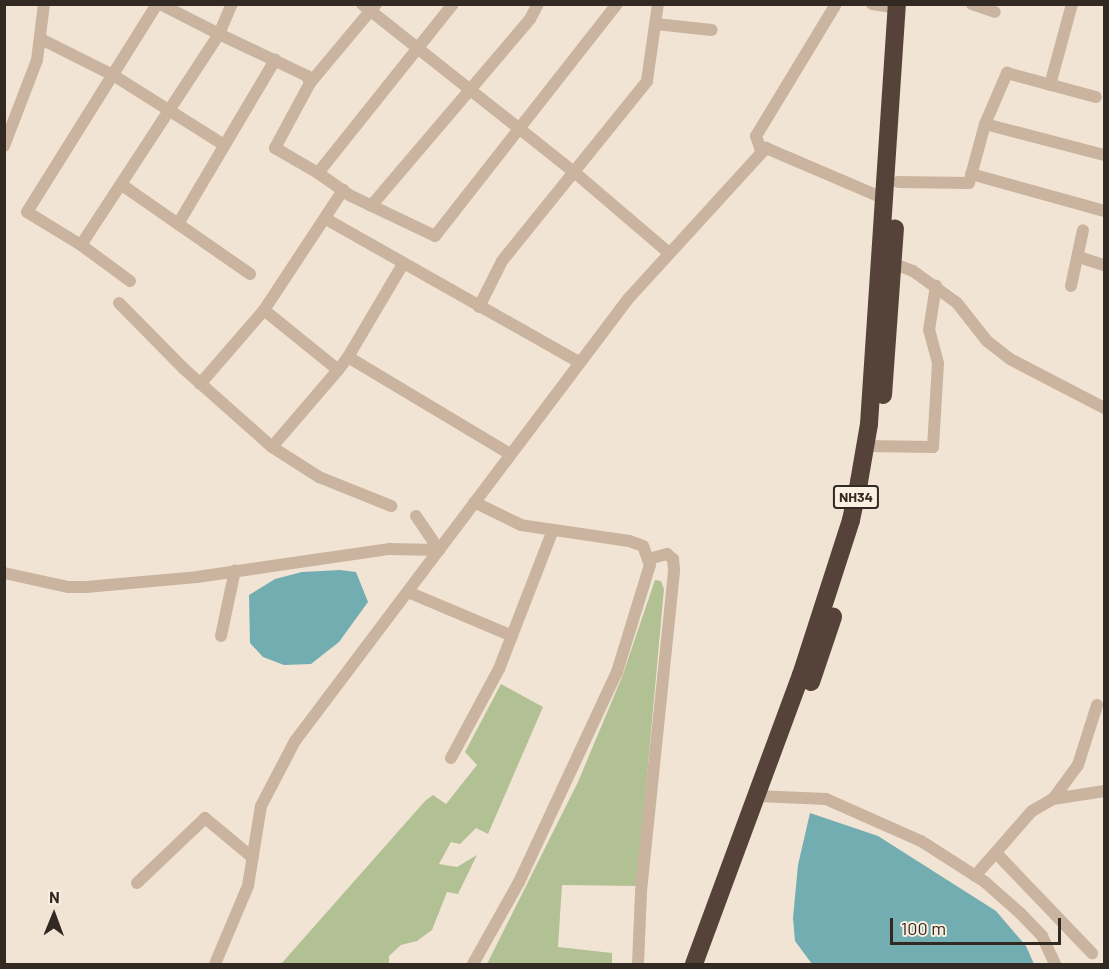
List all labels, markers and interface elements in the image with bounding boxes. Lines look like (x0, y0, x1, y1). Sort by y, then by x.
road number: NH34 (832, 486, 880, 508)
north arrow (24, 885, 84, 945)
text: N (49, 887, 60, 906)
scale bar (893, 906, 1064, 944)
text: 100 m (901, 917, 946, 939)

